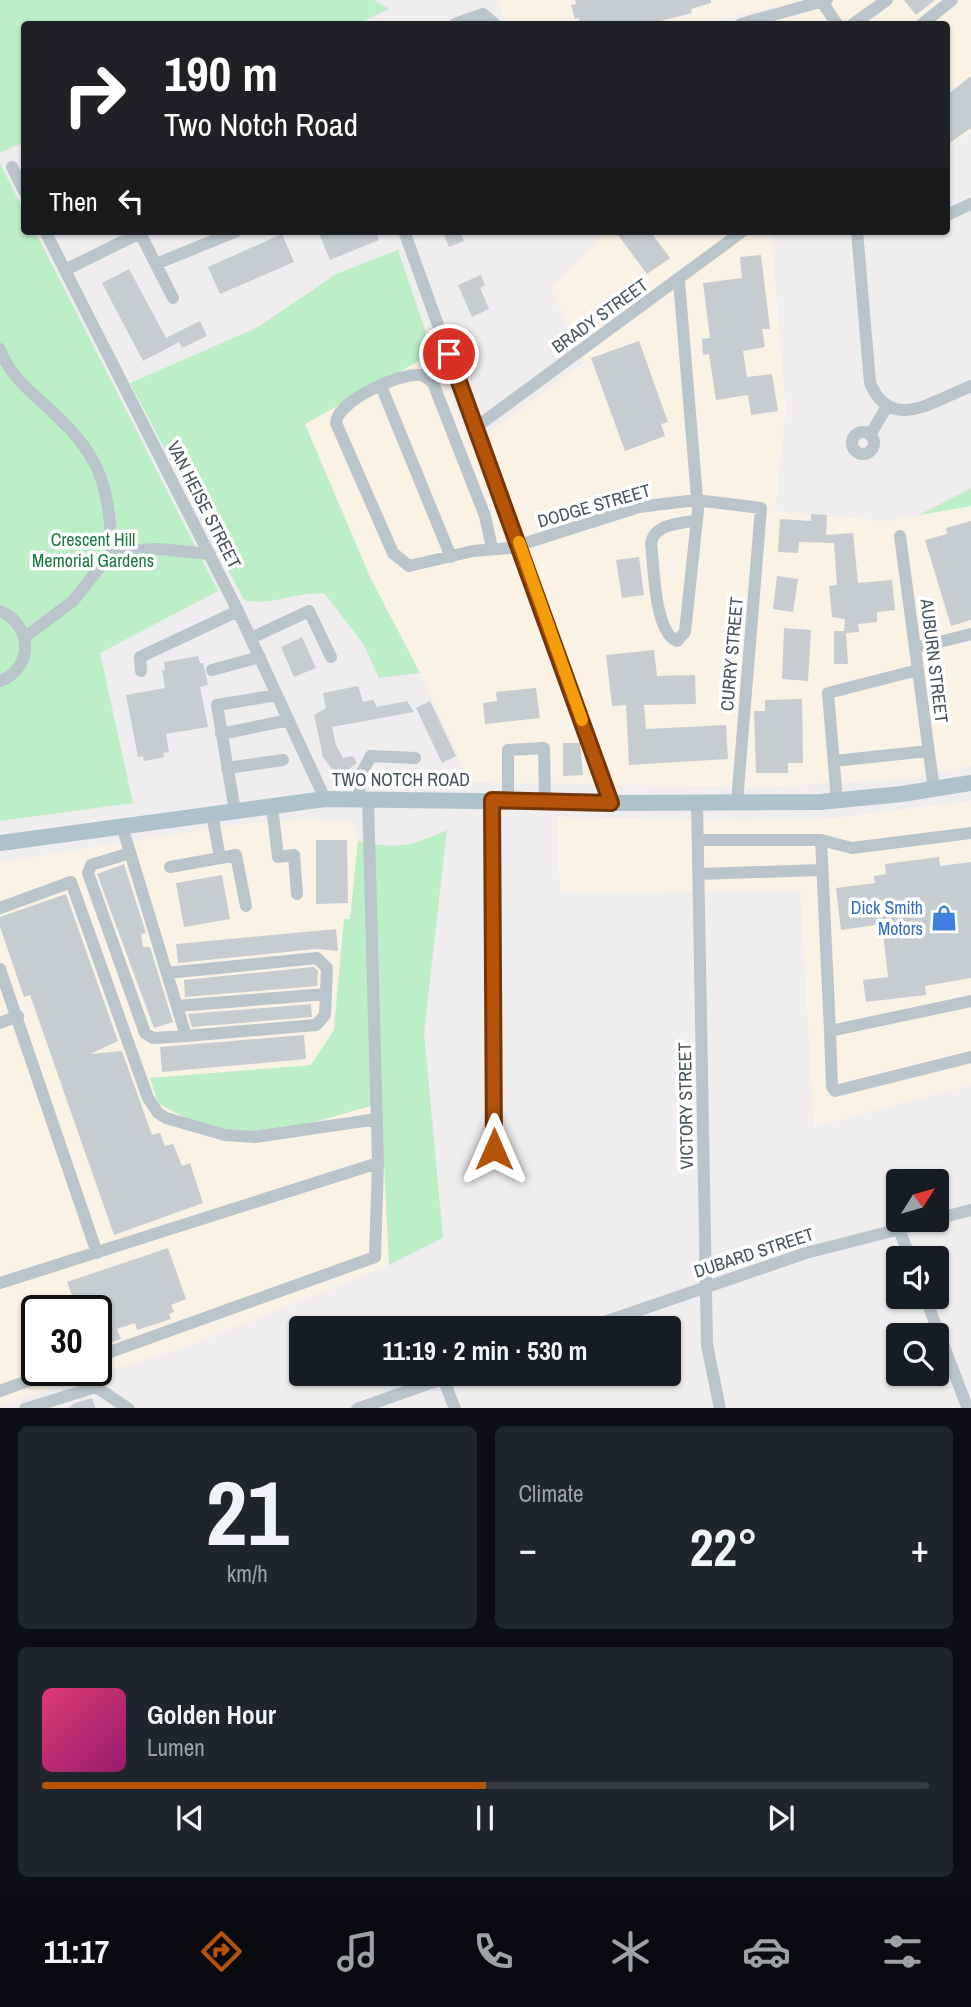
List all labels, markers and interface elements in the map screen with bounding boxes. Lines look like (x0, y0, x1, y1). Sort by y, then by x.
text: 190 m (164, 40, 278, 106)
icon: right (49, 49, 140, 140)
text: Two Notch Road (164, 103, 358, 146)
icon: left (112, 182, 150, 220)
text: Then (49, 184, 98, 219)
street label: BRADY STREET (547, 272, 653, 359)
pin (419, 324, 479, 384)
icon: arrive (430, 335, 468, 373)
street label: VAN HEISE STREET (162, 437, 247, 573)
street label: DODGE STREET (534, 477, 653, 534)
park label: Crescent Hill Memorial Gardens (32, 527, 154, 573)
street label: CURRY STREET (714, 596, 749, 712)
street label: AUBURN STREET (914, 597, 954, 724)
street label: TWO NOTCH ROAD (332, 767, 470, 792)
place label: Dick Smith Motors (851, 895, 923, 941)
shop icon: Dick Smith Motors (929, 903, 959, 933)
street label: VICTORY STREET (672, 1042, 699, 1170)
position arrow (457, 1112, 531, 1186)
north arrow (886, 1169, 948, 1232)
map controls (886, 1169, 949, 1386)
street label: DUBARD STREET (691, 1221, 817, 1284)
button: sound (886, 1246, 949, 1309)
speed limit sign: 30 (21, 1295, 112, 1386)
button: search (886, 1323, 949, 1386)
text: 11:19 · 2 min · 530 m (382, 1333, 588, 1368)
text: 21 (206, 1451, 289, 1573)
text: Climate (519, 1478, 583, 1509)
text: 22° (690, 1512, 758, 1582)
text: − (519, 1523, 537, 1574)
text: + (911, 1523, 929, 1574)
text: km/h (227, 1558, 268, 1589)
text: Golden Hour (147, 1697, 276, 1732)
text: Lumen (147, 1732, 205, 1763)
icon: previous (171, 1799, 209, 1837)
icon: pause (466, 1799, 504, 1837)
icon: next (762, 1799, 800, 1837)
icon: directions (197, 1927, 246, 1976)
icon: music (333, 1927, 382, 1976)
icon: phone (469, 1927, 518, 1976)
icon: climate (606, 1927, 655, 1976)
icon: car (742, 1927, 791, 1976)
icon: filters (878, 1927, 927, 1976)
text: 11:17 (44, 1930, 109, 1973)

